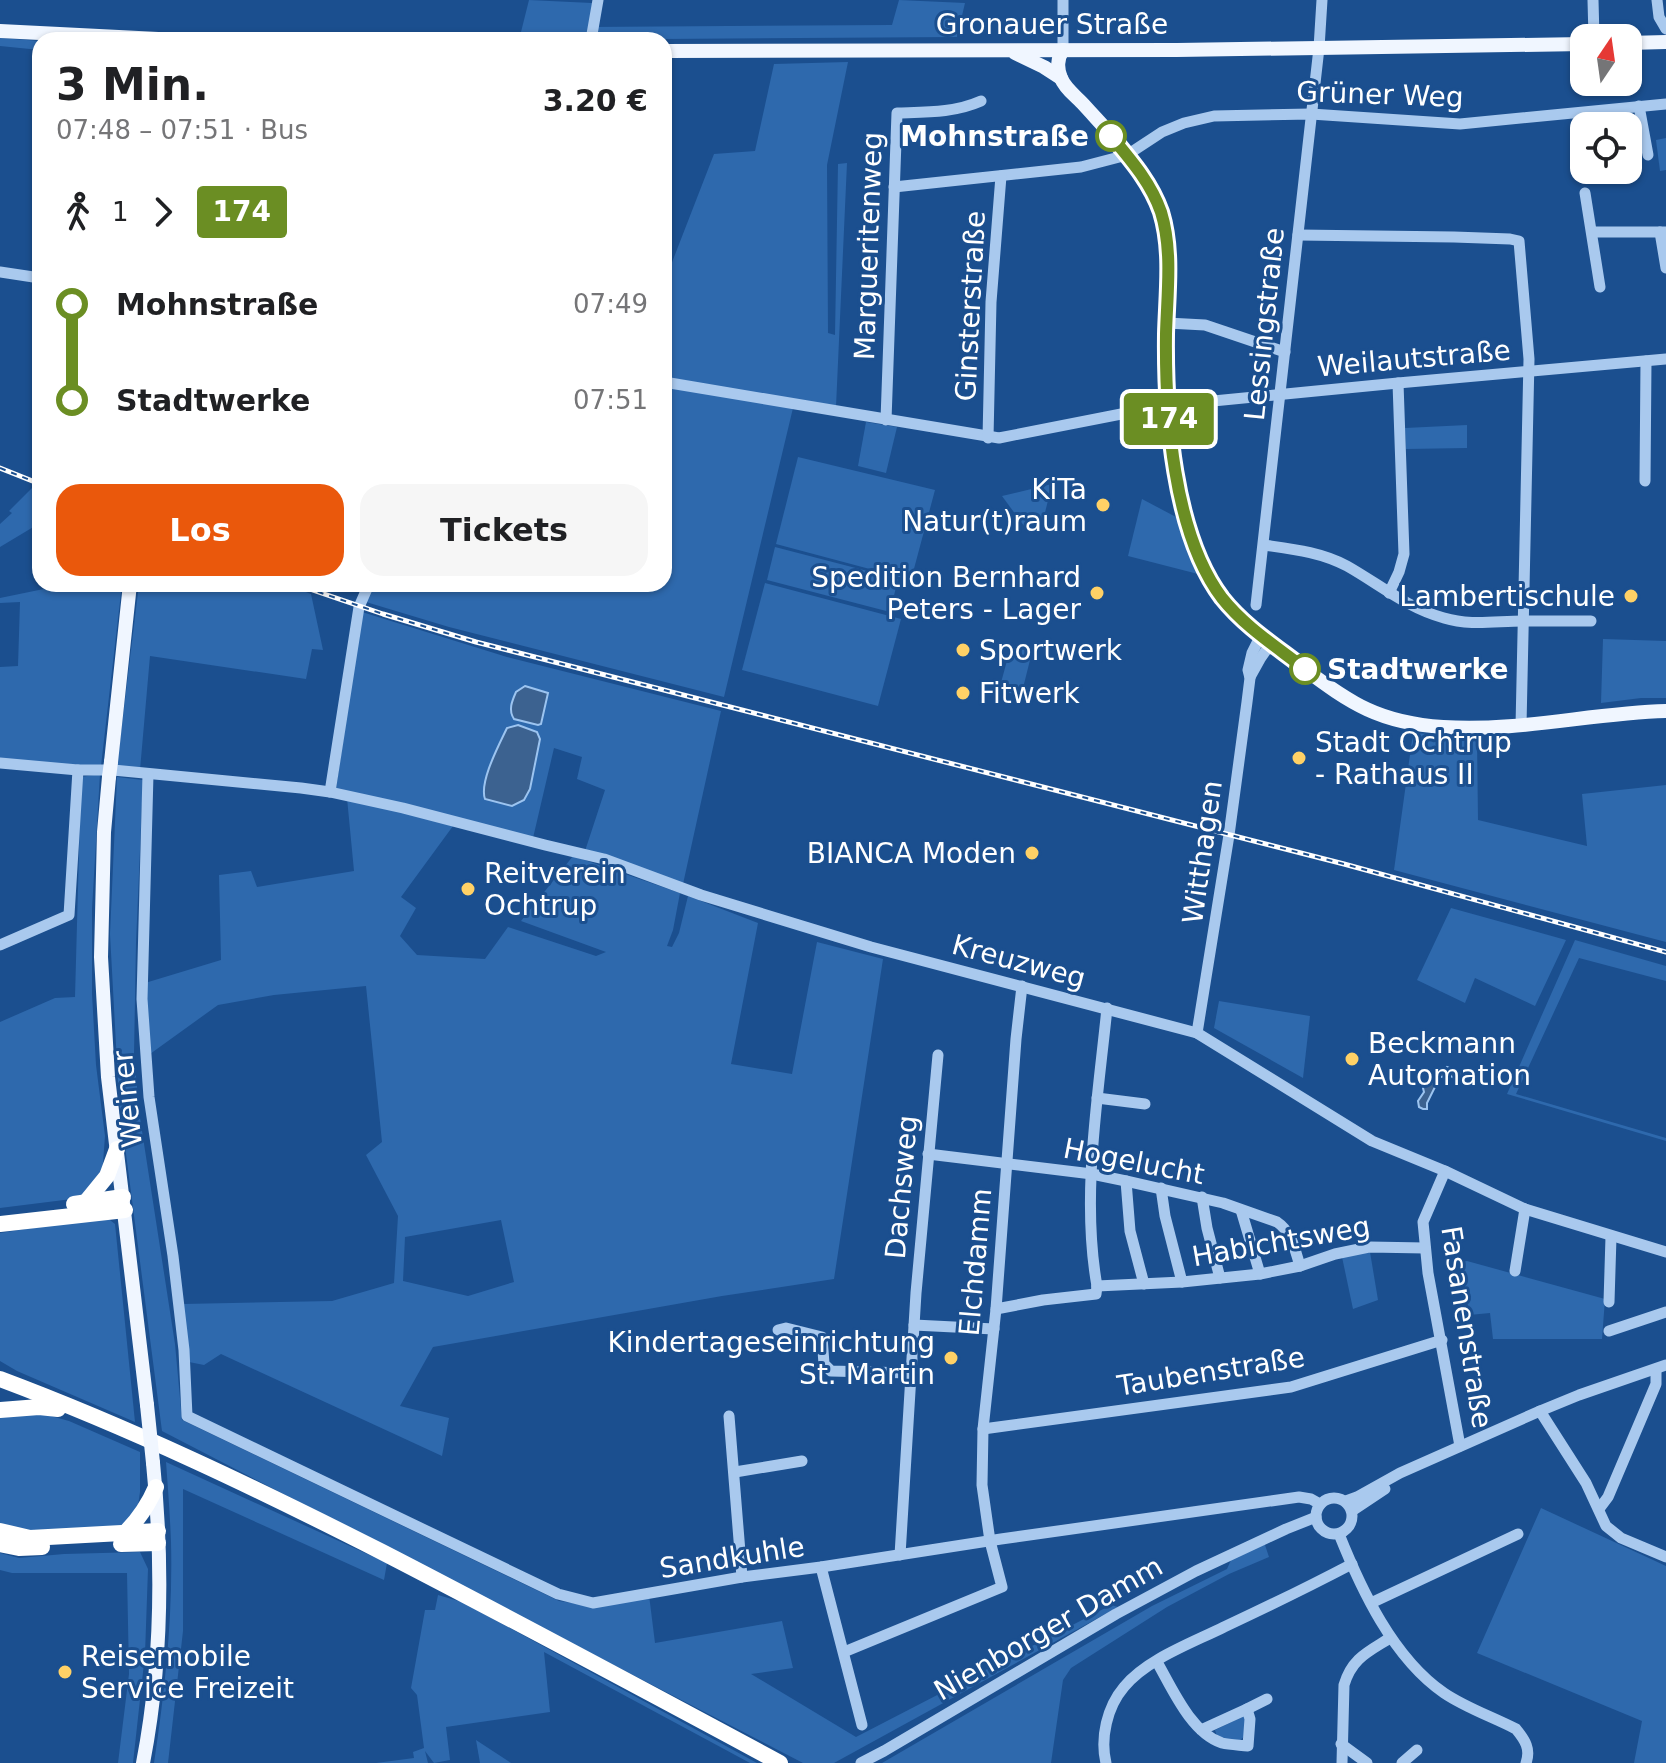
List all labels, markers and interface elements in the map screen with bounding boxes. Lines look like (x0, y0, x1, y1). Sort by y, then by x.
street label: Gronauer Straße (936, 8, 1168, 41)
north arrow (1570, 24, 1642, 96)
map controls (1570, 24, 1642, 184)
text: 3 Min. (56, 59, 209, 110)
street label: Grüner Weg (1296, 75, 1464, 114)
text: 3.20 € (543, 83, 648, 118)
button: locate (1570, 112, 1642, 184)
text: 07:48 – 07:51 · Bus (56, 115, 308, 145)
place label: Mohnstraße (900, 120, 1089, 153)
marker: Mohnstraße (1096, 121, 1126, 151)
street label: Margueritenweg (848, 131, 889, 361)
icon: walk (56, 190, 100, 234)
icon: forward (141, 190, 185, 234)
text: 174 (213, 195, 271, 228)
text: 1 (112, 197, 129, 227)
street label: Ginsterstraße (949, 210, 992, 402)
street label: Lessingstraße (1238, 226, 1291, 422)
text: Mohnstraße (116, 287, 318, 322)
text: 07:49 (573, 289, 648, 319)
street label: Weilautstraße (1316, 334, 1512, 383)
text: Stadtwerke (116, 383, 310, 418)
text: 07:51 (573, 385, 648, 415)
line badge: 174 (1123, 393, 1215, 445)
text: 174 (1140, 402, 1198, 435)
place label: KiTa Natur(t)raum (902, 473, 1087, 538)
button: Los (56, 484, 344, 576)
button: Tickets (360, 484, 648, 576)
marker: KiTa Natur(t)raum (1094, 496, 1112, 514)
place label: Spedition Bernhard Peters - Lager (811, 561, 1081, 626)
place label: Lambertischule (1399, 580, 1615, 613)
marker: Spedition Bernhard Peters - Lager (1088, 584, 1106, 602)
marker: Lambertischule (1622, 587, 1640, 605)
place label: Sportwerk (979, 634, 1123, 667)
marker: Sportwerk (954, 641, 972, 659)
place label: Stadtwerke (1327, 653, 1508, 686)
marker: Stadtwerke (1290, 654, 1320, 684)
place label: Fitwerk (979, 677, 1080, 710)
marker: Fitwerk (954, 684, 972, 702)
place label: Stadt Ochtrup - Rathaus II (1315, 726, 1512, 791)
marker: Stadt Ochtrup - Rathaus II (1290, 749, 1308, 767)
street label: Witthagen (1176, 778, 1229, 926)
place label: BIANCA Moden (807, 837, 1016, 870)
marker: BIANCA Moden (1023, 844, 1041, 862)
place label: Reitverein Ochtrup (484, 857, 626, 922)
marker: Reitverein Ochtrup (459, 880, 477, 898)
street label: Kreuzweg (949, 928, 1089, 995)
place label: Beckmann Automation (1368, 1027, 1531, 1092)
street label: Weiner (106, 1048, 149, 1149)
marker: Beckmann Automation (1343, 1050, 1361, 1068)
street label: Dachsweg (879, 1114, 924, 1260)
street label: Hogelucht (1061, 1132, 1207, 1191)
street label: Elchdamm (953, 1187, 998, 1337)
street label: Habichtsweg (1189, 1210, 1373, 1273)
street label: Fasanenstraße (1434, 1224, 1499, 1431)
place label: Kindertageseinrichtung St. Martin (607, 1326, 935, 1391)
street label: Taubenstraße (1114, 1340, 1307, 1403)
marker: Kindertageseinrichtung St. Martin (942, 1349, 960, 1367)
street label: Sandkuhle (657, 1530, 807, 1585)
street label: Nienborger Damm (928, 1550, 1168, 1707)
place label: Reisemobile Service Freizeit (81, 1640, 294, 1705)
marker: Reisemobile Service Freizeit (56, 1663, 74, 1681)

